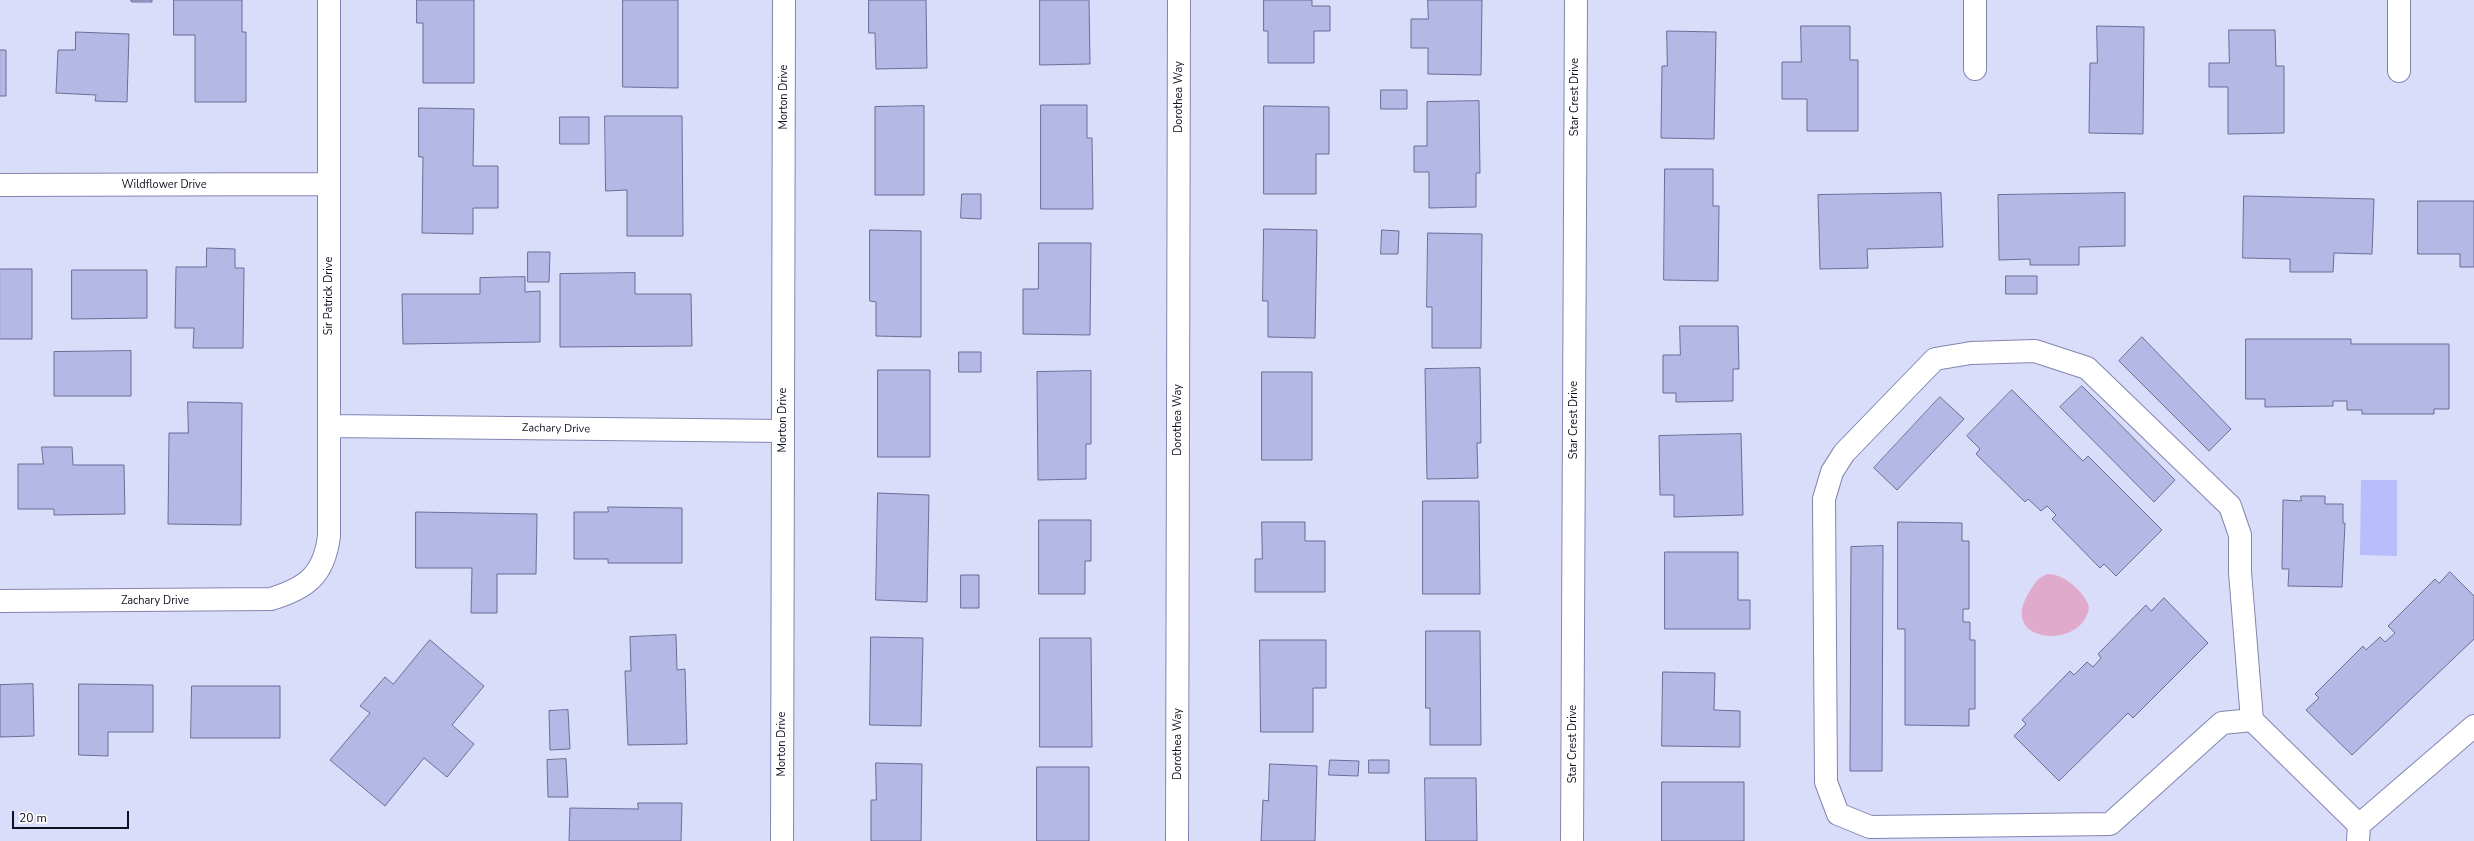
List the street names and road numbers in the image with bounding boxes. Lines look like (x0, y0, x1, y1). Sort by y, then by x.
street label: Star Crest Drive (1568, 58, 1582, 136)
street label: Dorothea Way (1172, 61, 1186, 133)
street label: Morton Drive (777, 65, 791, 129)
street label: Wildflower Drive (121, 178, 207, 192)
street label: Sir Patrick Drive (322, 257, 336, 335)
street label: Star Crest Drive (1567, 381, 1581, 459)
street label: Dorothea Way (1171, 384, 1185, 456)
street label: Morton Drive (776, 388, 790, 452)
street label: Zachary Drive (522, 422, 590, 436)
street label: Zachary Drive (121, 594, 189, 608)
street label: Star Crest Drive (1566, 705, 1580, 783)
street label: Dorothea Way (1171, 708, 1185, 780)
street label: Morton Drive (775, 712, 789, 776)

